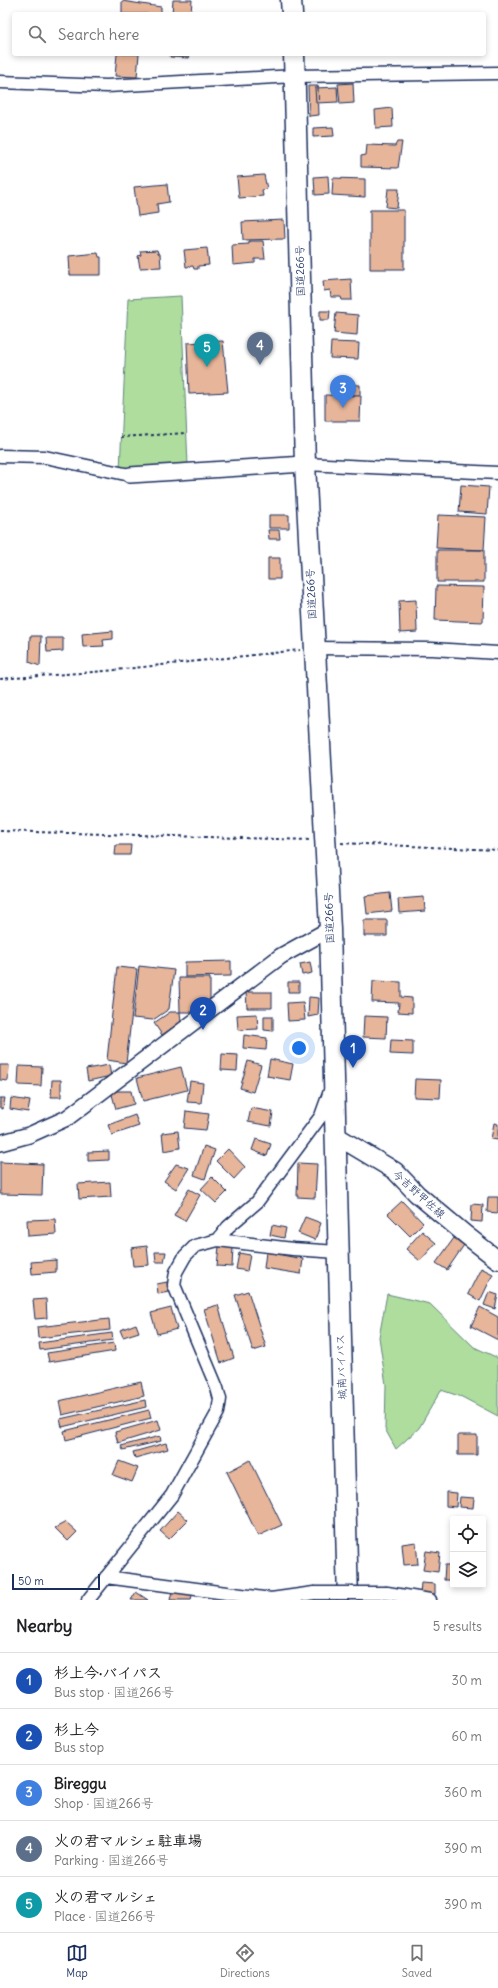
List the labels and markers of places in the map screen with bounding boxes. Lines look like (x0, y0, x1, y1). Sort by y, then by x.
pin: 4 (247, 332, 273, 365)
pin: 5 (194, 334, 220, 367)
pin: 3 (330, 375, 356, 408)
pin: 2 (190, 997, 216, 1030)
pin: 1 (340, 1035, 366, 1068)

